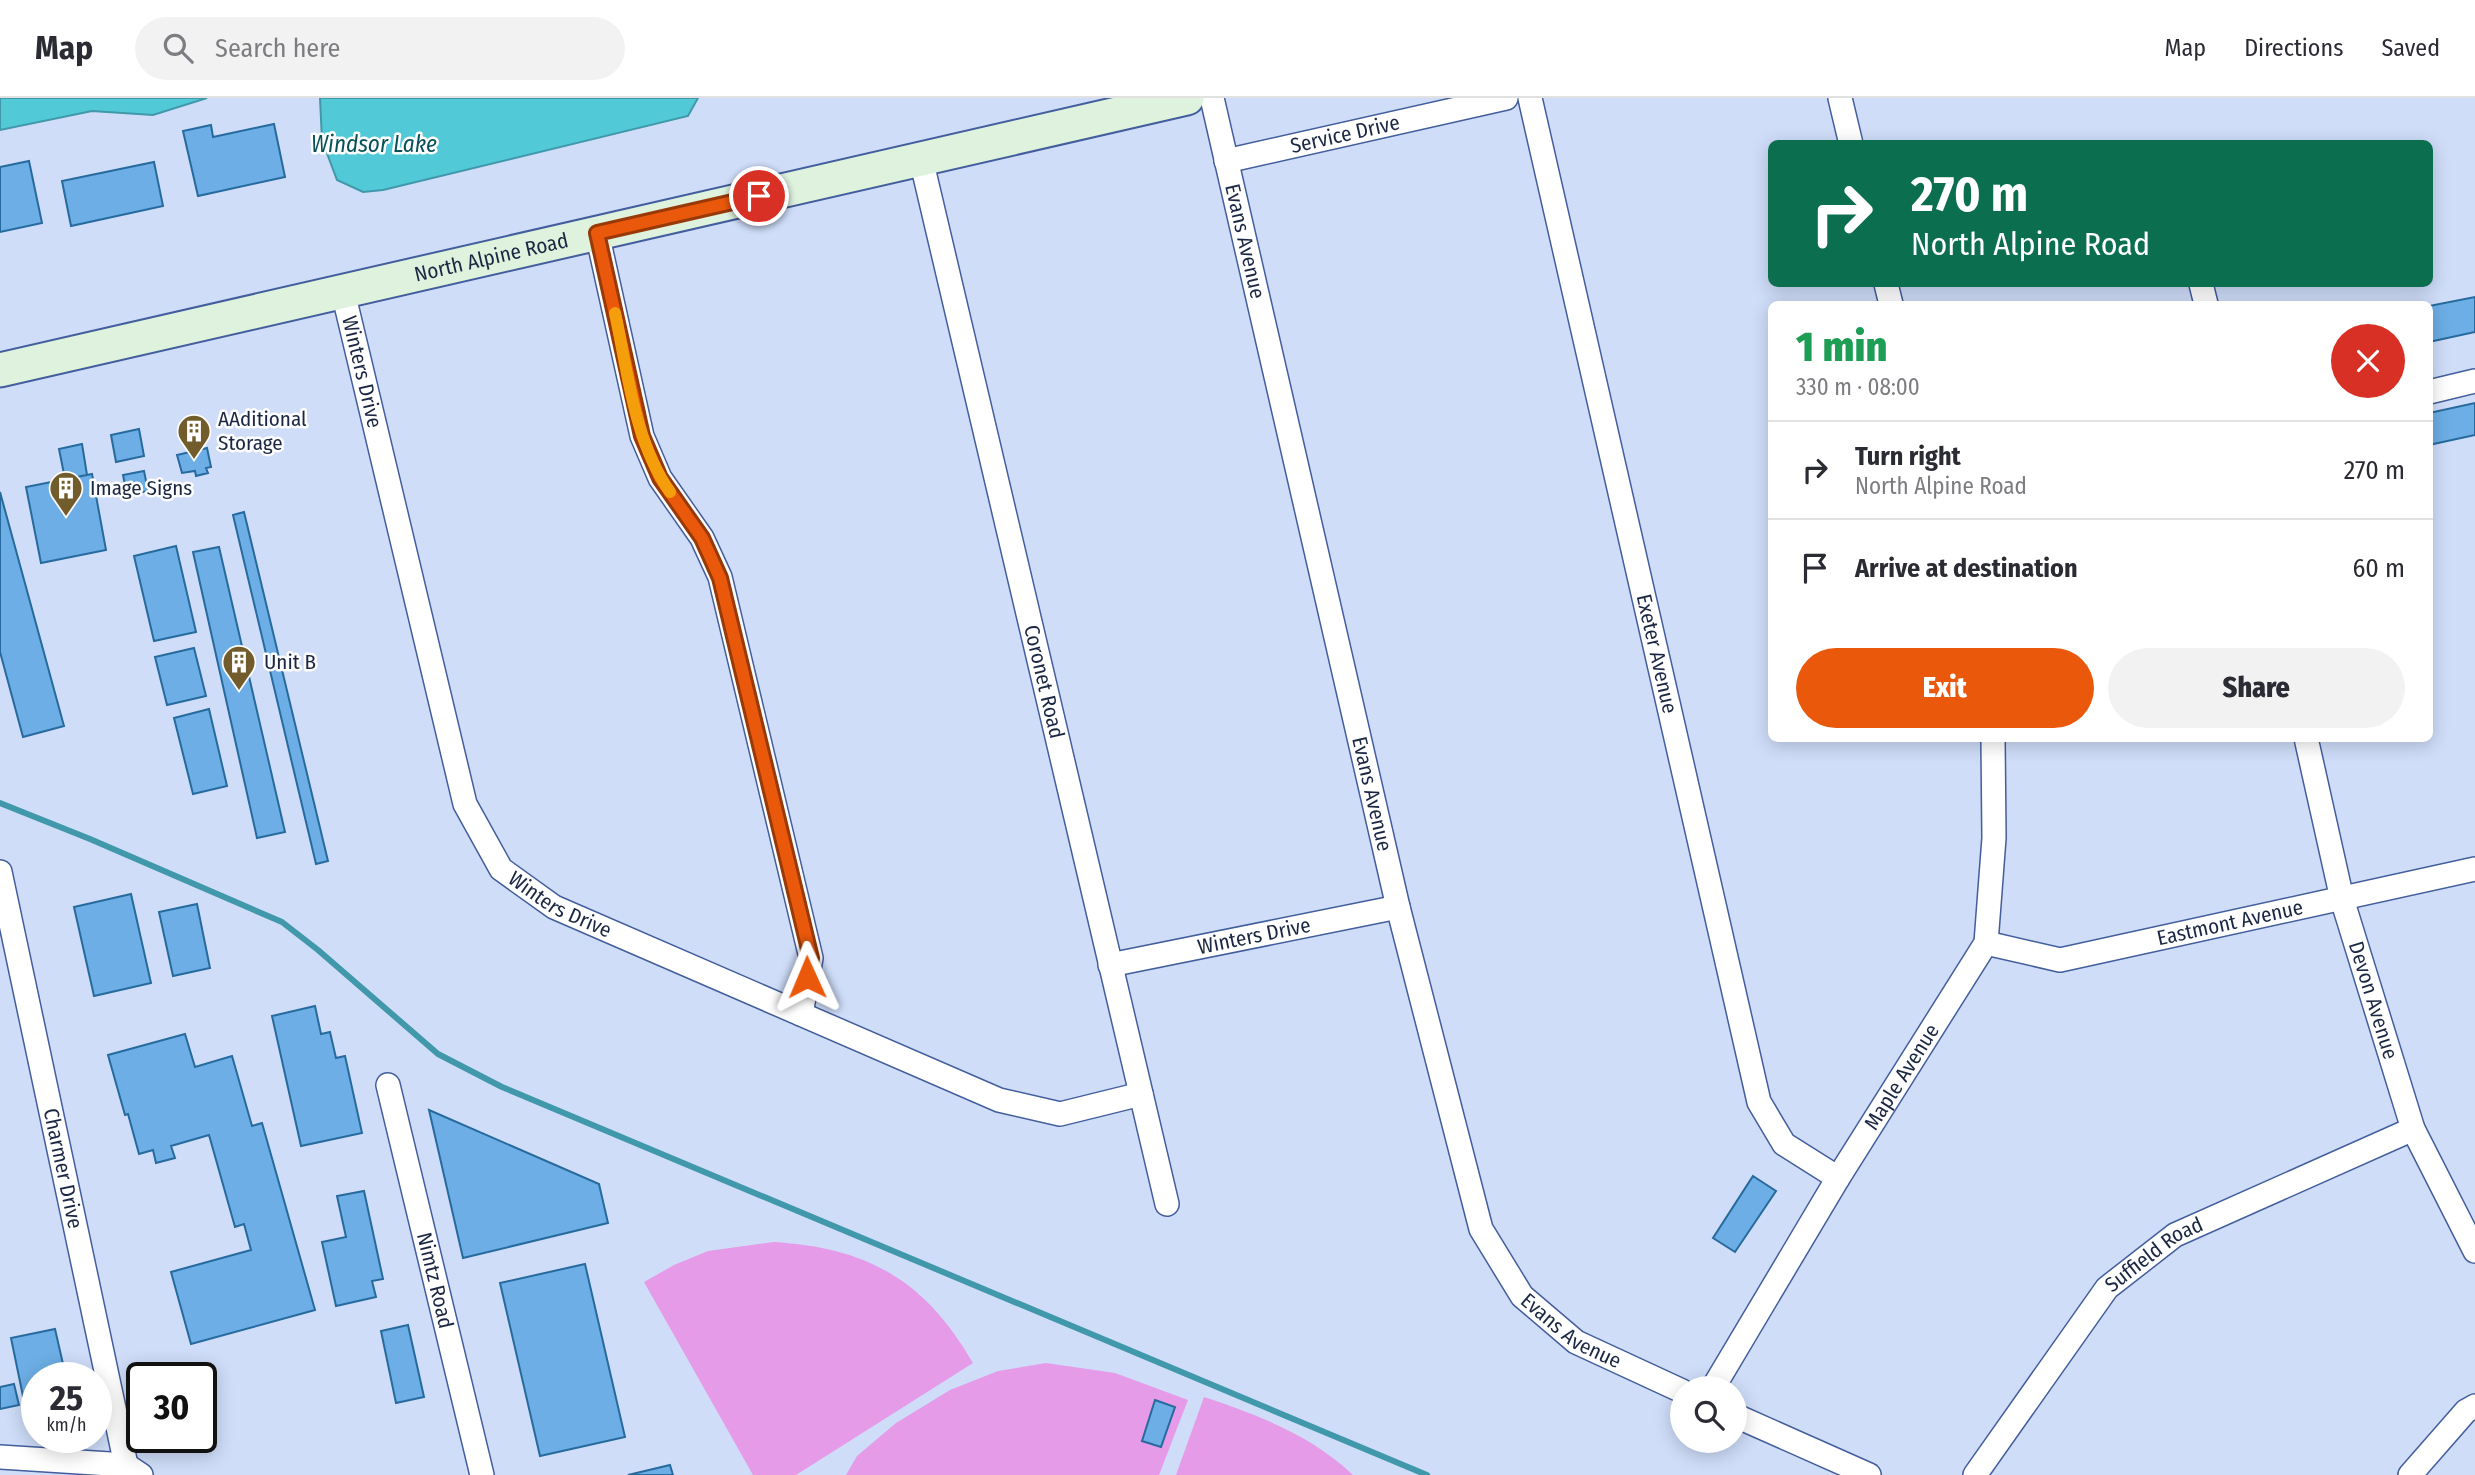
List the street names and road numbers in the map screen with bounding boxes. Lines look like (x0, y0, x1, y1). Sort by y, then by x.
street label: Service Drive (1288, 109, 1402, 159)
street label: Evans Avenue (1219, 181, 1271, 301)
street label: North Alpine Road (412, 227, 571, 288)
street label: Winters Drive (336, 313, 388, 430)
street label: Exeter Avenue (1631, 592, 1683, 716)
street label: Coronet Road (1018, 622, 1070, 741)
street label: Evans Avenue (1346, 734, 1398, 854)
street label: Winters Drive (503, 865, 615, 943)
street label: Eastmont Avenue (2155, 894, 2306, 951)
street label: Winters Drive (1195, 912, 1313, 960)
street label: Devon Avenue (2343, 938, 2404, 1062)
street label: Maple Avenue (1859, 1019, 1945, 1135)
street label: Charmer Drive (38, 1106, 88, 1231)
street label: Suffield Road (2100, 1211, 2207, 1298)
street label: Nimtz Road (411, 1230, 459, 1331)
street label: Evans Avenue (1515, 1288, 1625, 1374)

